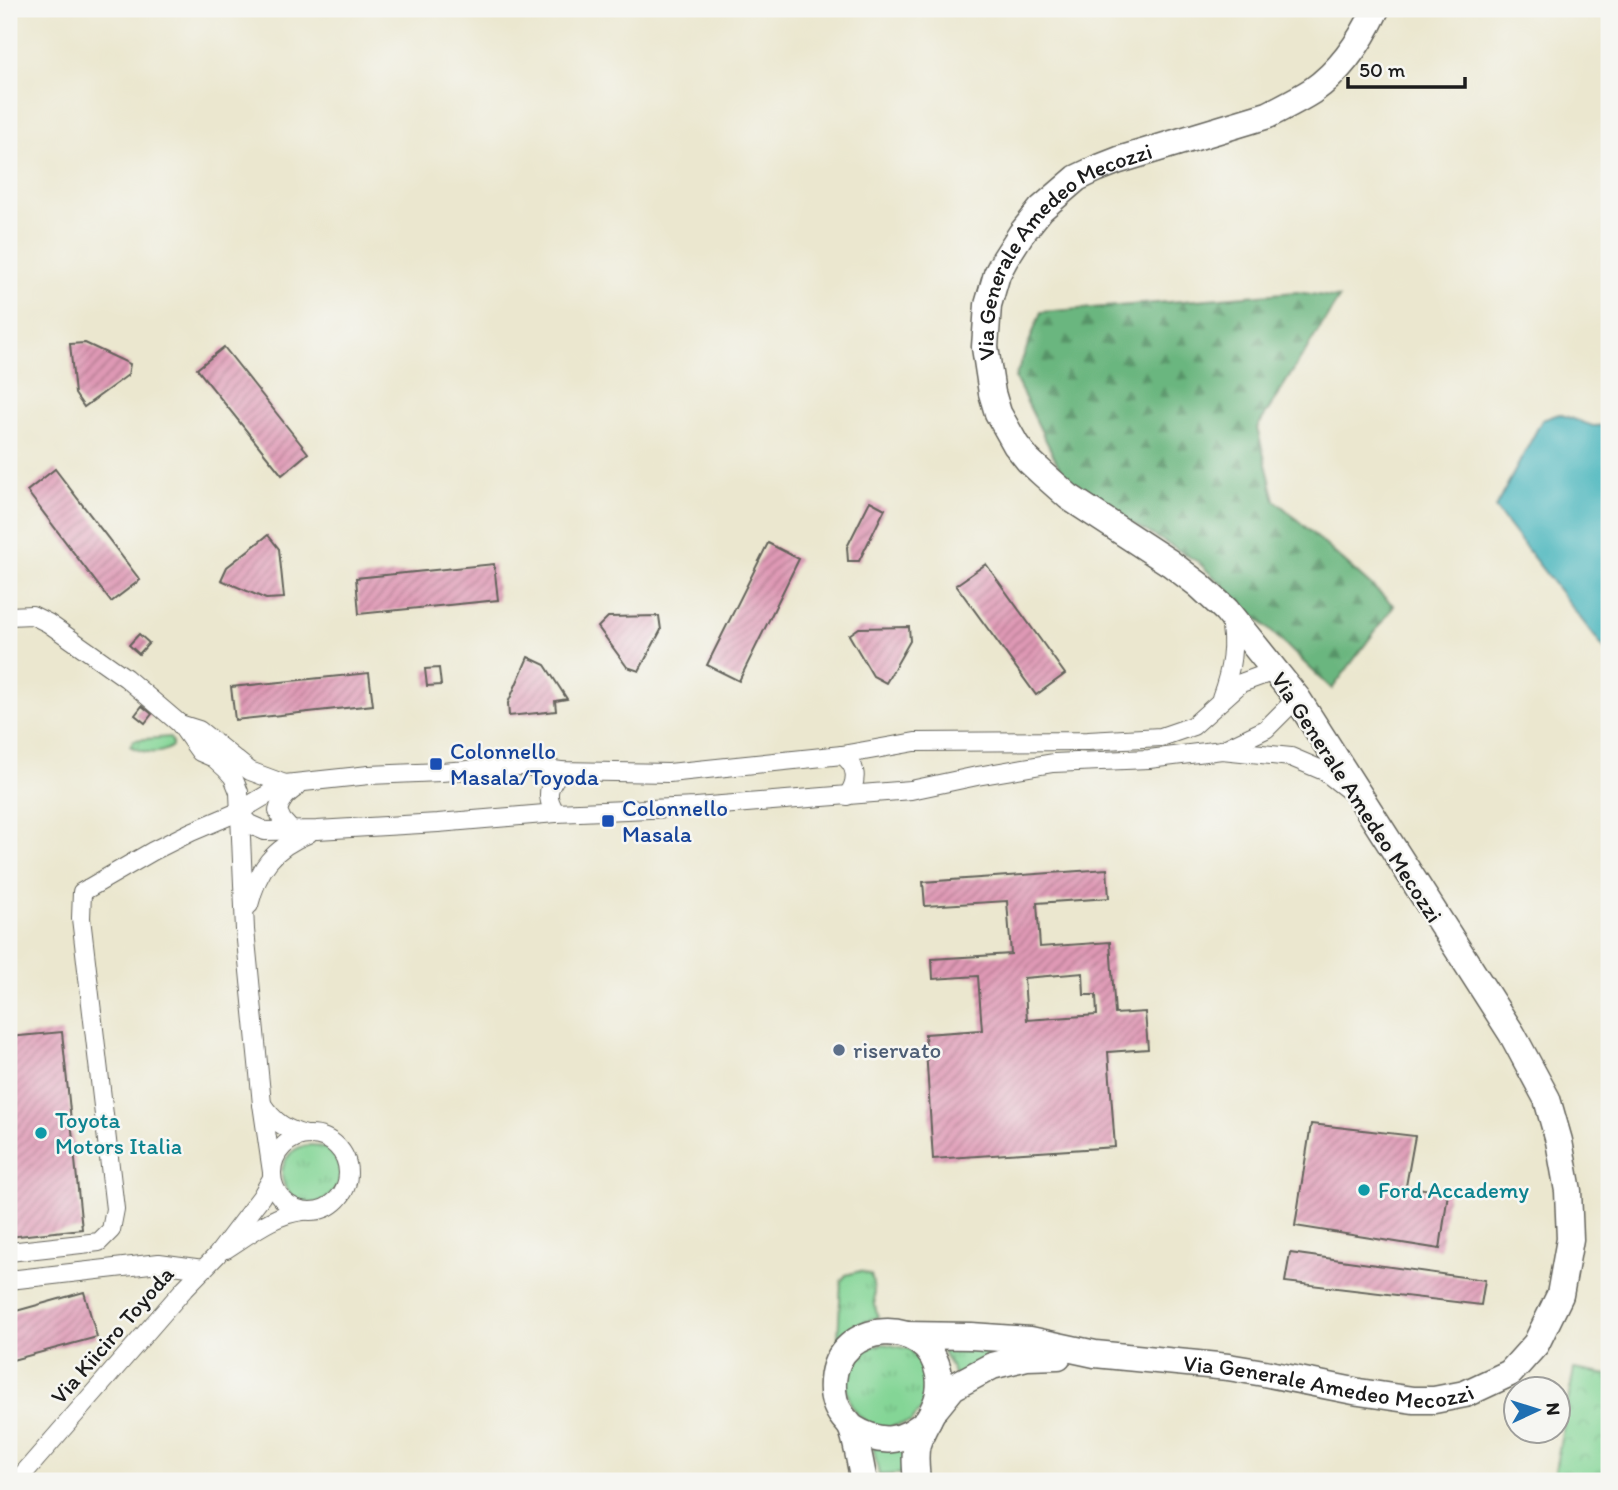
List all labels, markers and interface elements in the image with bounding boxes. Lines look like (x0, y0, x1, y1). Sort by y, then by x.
scale bar (1348, 46, 1466, 90)
text: 50 m (1359, 57, 1406, 82)
street label: Via Generale Amedeo Mecozzi (971, 137, 1155, 362)
street label: Via Generale Amedeo Mecozzi (1265, 666, 1449, 928)
place label: Colonnello Masala/Toyoda (450, 737, 599, 791)
marker: Colonnello Masala/Toyoda (428, 756, 444, 772)
place label: Colonnello Masala (622, 794, 728, 848)
marker: Colonnello Masala (600, 813, 616, 829)
place label: riservato (853, 1036, 941, 1064)
marker: riservato (831, 1042, 847, 1058)
place label: Toyota Motors Italia (55, 1106, 182, 1160)
marker: Toyota Motors Italia (33, 1125, 49, 1141)
place label: Ford Accademy (1378, 1176, 1529, 1204)
marker: Ford Accademy (1356, 1182, 1372, 1198)
street label: Via Kiiciro Toyoda (44, 1260, 180, 1410)
street label: Via Generale Amedeo Mecozzi (1182, 1349, 1478, 1414)
north arrow (1502, 1374, 1572, 1444)
text: N (1542, 1402, 1565, 1416)

